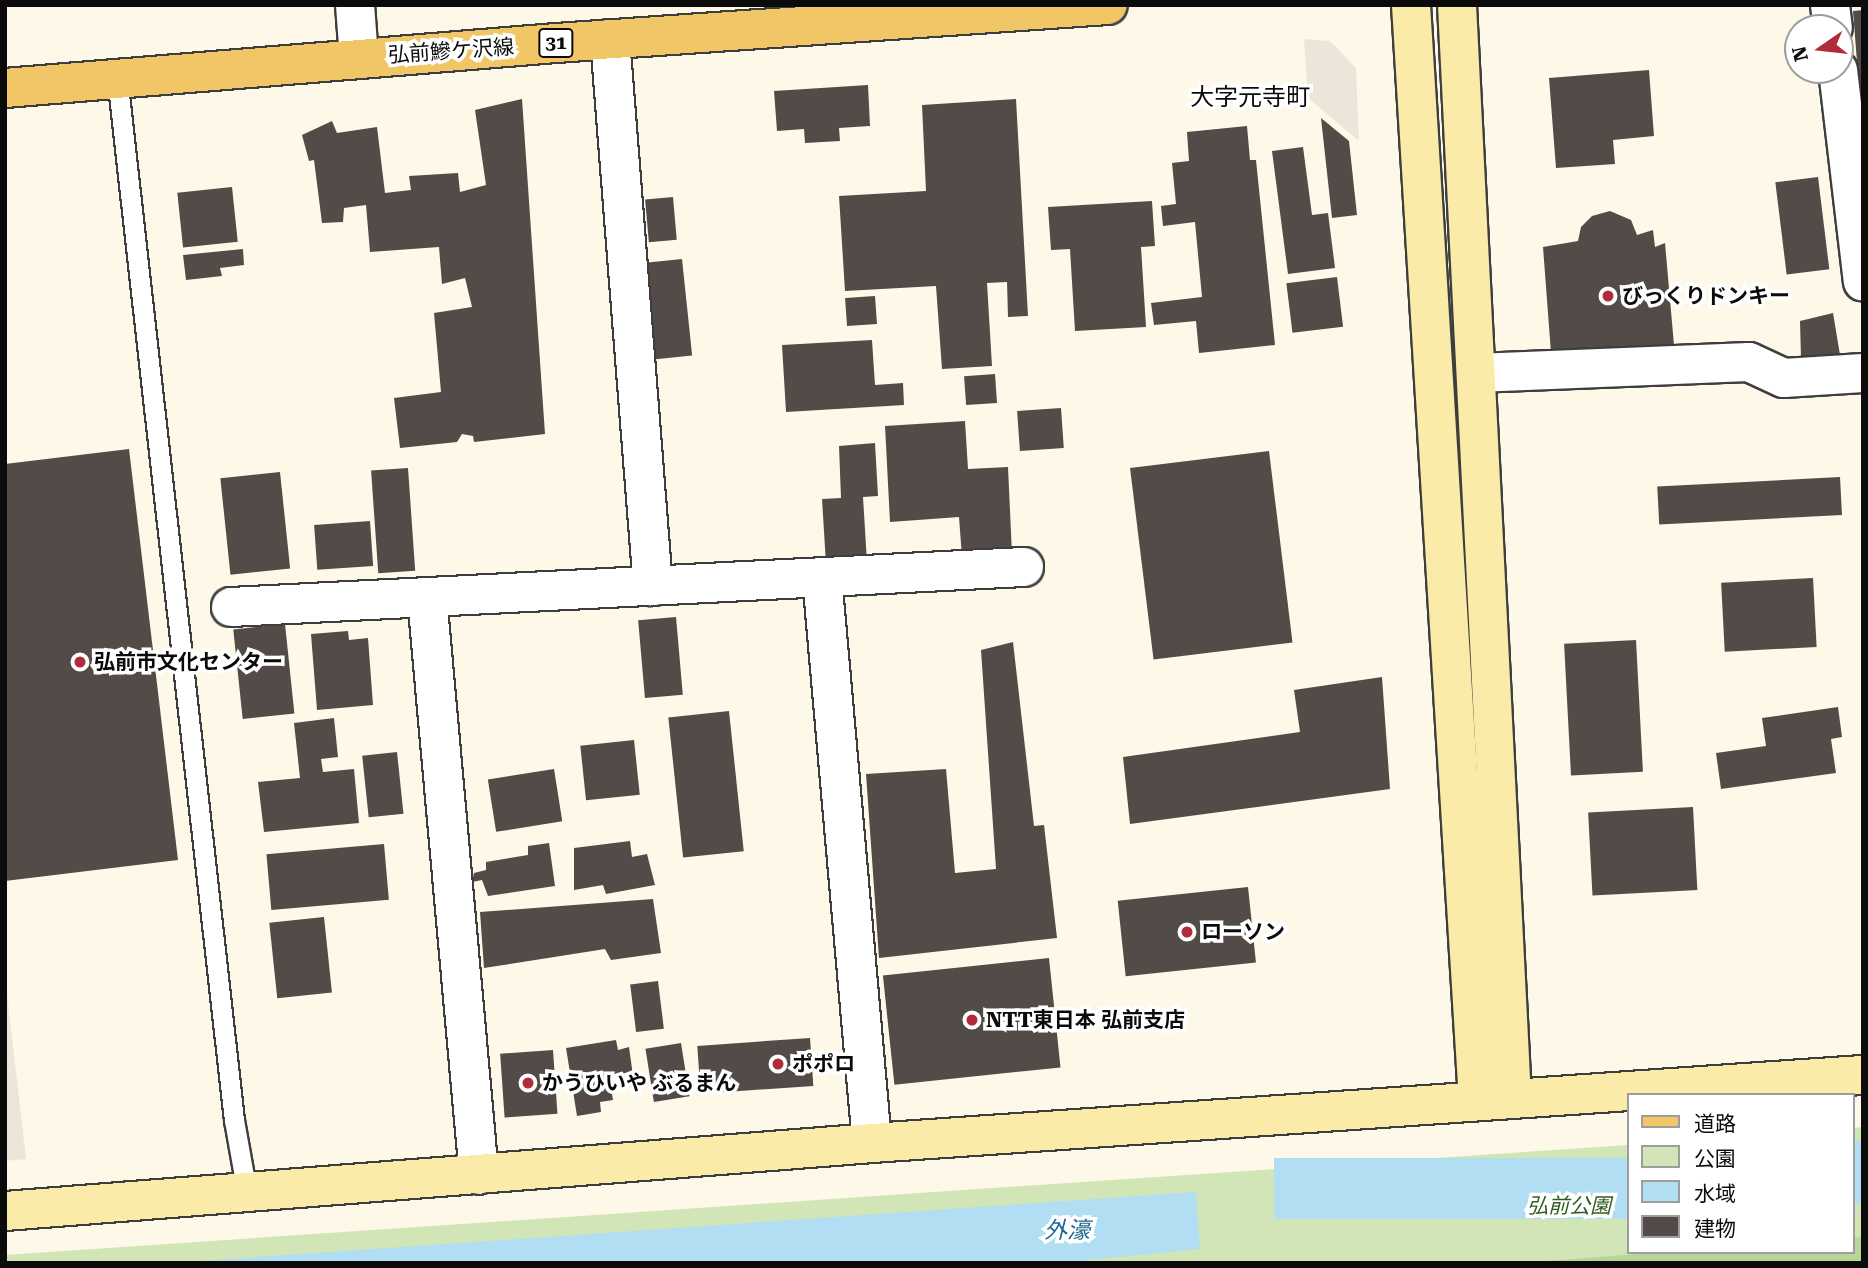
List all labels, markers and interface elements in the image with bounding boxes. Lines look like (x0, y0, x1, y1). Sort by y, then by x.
north arrow (1784, 14, 1854, 84)
road number: 31 (537, 28, 575, 58)
street label: 弘前鰺ケ沢線 (387, 34, 515, 68)
text: N (1787, 44, 1813, 64)
district label: 大字元寺町 (1190, 84, 1310, 112)
place label: びっくりドンキー (1622, 283, 1790, 309)
marker: びっくりドンキー (1600, 288, 1616, 304)
place label: 弘前市文化センター (94, 649, 283, 675)
marker: 弘前市文化センター (72, 654, 88, 670)
place label: ローソン (1201, 919, 1285, 945)
marker: ローソン (1179, 924, 1195, 940)
place label: NTT東日本 弘前支店 (986, 1007, 1185, 1033)
marker: NTT東日本 弘前支店 (964, 1012, 980, 1028)
place label: ポポロ (792, 1051, 855, 1077)
marker: ポポロ (770, 1056, 786, 1072)
place label: かうひいや ぶるまん (542, 1070, 736, 1096)
marker: かうひいや ぶるまん (520, 1075, 536, 1091)
legend (1626, 1093, 1854, 1254)
text: 道路 (1694, 1112, 1736, 1136)
text: 公園 (1694, 1147, 1736, 1171)
text: 水域 (1694, 1182, 1736, 1206)
park label: 弘前公園 (1527, 1193, 1611, 1219)
water label: 外濠 (1044, 1217, 1090, 1245)
text: 建物 (1694, 1217, 1736, 1241)

